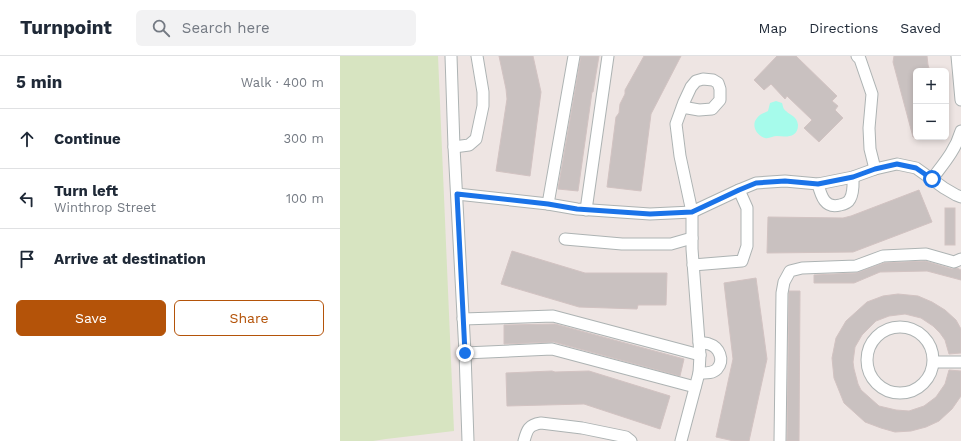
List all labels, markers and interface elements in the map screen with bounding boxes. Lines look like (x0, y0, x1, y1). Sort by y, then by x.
search box (136, 10, 416, 46)
text: Turnpoint (20, 16, 112, 39)
icon: search (150, 17, 172, 39)
text: Search here (182, 19, 270, 37)
text: Map (759, 20, 787, 36)
text: Directions (809, 20, 878, 36)
text: Saved (900, 20, 941, 36)
map controls (913, 68, 949, 140)
button: + (913, 68, 949, 104)
text: 5 min (16, 72, 62, 92)
text: Walk · 400 m (241, 75, 324, 90)
button: − (913, 104, 949, 140)
icon: ahead (16, 128, 38, 150)
text: Continue (54, 130, 121, 148)
text: 300 m (283, 131, 324, 146)
route start (923, 170, 941, 188)
text: Turn left (54, 182, 118, 200)
icon: left (16, 188, 38, 210)
text: 100 m (286, 191, 324, 206)
text: Winthrop Street (54, 200, 156, 215)
icon: arrive (16, 248, 38, 270)
text: Arrive at destination (54, 250, 206, 268)
button: Save (16, 300, 166, 336)
button: Share (174, 300, 324, 336)
route end (456, 344, 474, 362)

